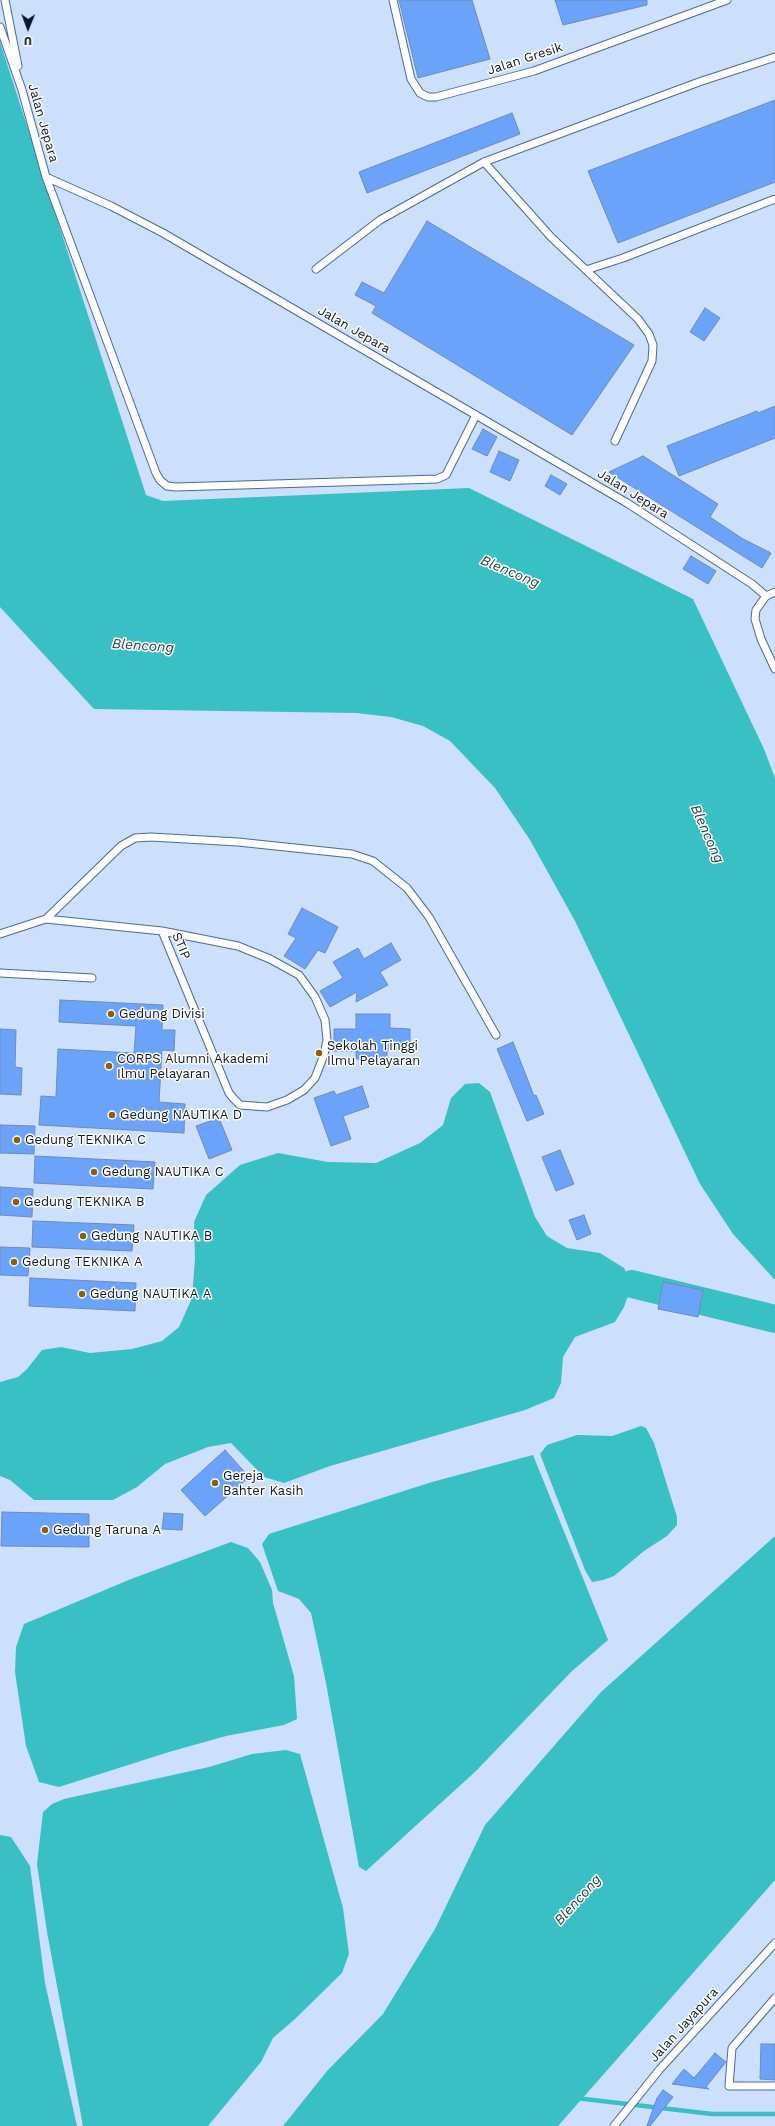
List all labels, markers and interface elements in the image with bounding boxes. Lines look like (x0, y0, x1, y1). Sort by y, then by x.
north arrow (8, 8, 48, 48)
text: U (24, 34, 32, 47)
street label: Jalan Gresik (486, 40, 564, 78)
street label: Jalan Jepara (24, 82, 62, 164)
street label: Jalan Jepara (315, 303, 393, 357)
street label: Jalan Jepara (595, 466, 671, 522)
water label: Blencong (478, 552, 542, 592)
water label: Blencong (111, 635, 175, 657)
water label: Blencong (687, 802, 727, 866)
street label: STIP (168, 930, 194, 962)
place label: Gedung Divisi (119, 1006, 205, 1022)
marker: Gedung Divisi (106, 1009, 116, 1019)
place label: Sekolah Tinggi Ilmu Pelayaran (327, 1038, 420, 1069)
marker: Sekolah Tinggi Ilmu Pelayaran (314, 1048, 324, 1058)
place label: CORPS Alumni Akademi Ilmu Pelayaran (117, 1051, 269, 1082)
marker: CORPS Alumni Akademi Ilmu Pelayaran (104, 1061, 114, 1071)
place label: Gedung NAUTIKA D (120, 1107, 242, 1123)
marker: Gedung NAUTIKA D (107, 1110, 117, 1120)
place label: Gedung TEKNIKA C (25, 1132, 146, 1148)
marker: Gedung TEKNIKA C (12, 1135, 22, 1145)
place label: Gedung NAUTIKA C (102, 1164, 224, 1180)
marker: Gedung NAUTIKA C (89, 1167, 99, 1177)
place label: Gedung TEKNIKA B (24, 1194, 145, 1210)
marker: Gedung TEKNIKA B (11, 1197, 21, 1207)
place label: Gedung NAUTIKA B (91, 1228, 212, 1244)
marker: Gedung NAUTIKA B (78, 1231, 88, 1241)
place label: Gedung TEKNIKA A (22, 1254, 143, 1270)
marker: Gedung TEKNIKA A (9, 1257, 19, 1267)
place label: Gedung NAUTIKA A (90, 1286, 211, 1302)
marker: Gedung NAUTIKA A (77, 1289, 87, 1299)
place label: Gereja Bahter Kasih (223, 1468, 304, 1499)
marker: Gereja Bahter Kasih (210, 1478, 220, 1488)
place label: Gedung Taruna A (53, 1522, 161, 1538)
marker: Gedung Taruna A (40, 1525, 50, 1535)
water label: Blencong (551, 1871, 605, 1929)
street label: Jalan Jayapura (646, 1984, 722, 2066)

